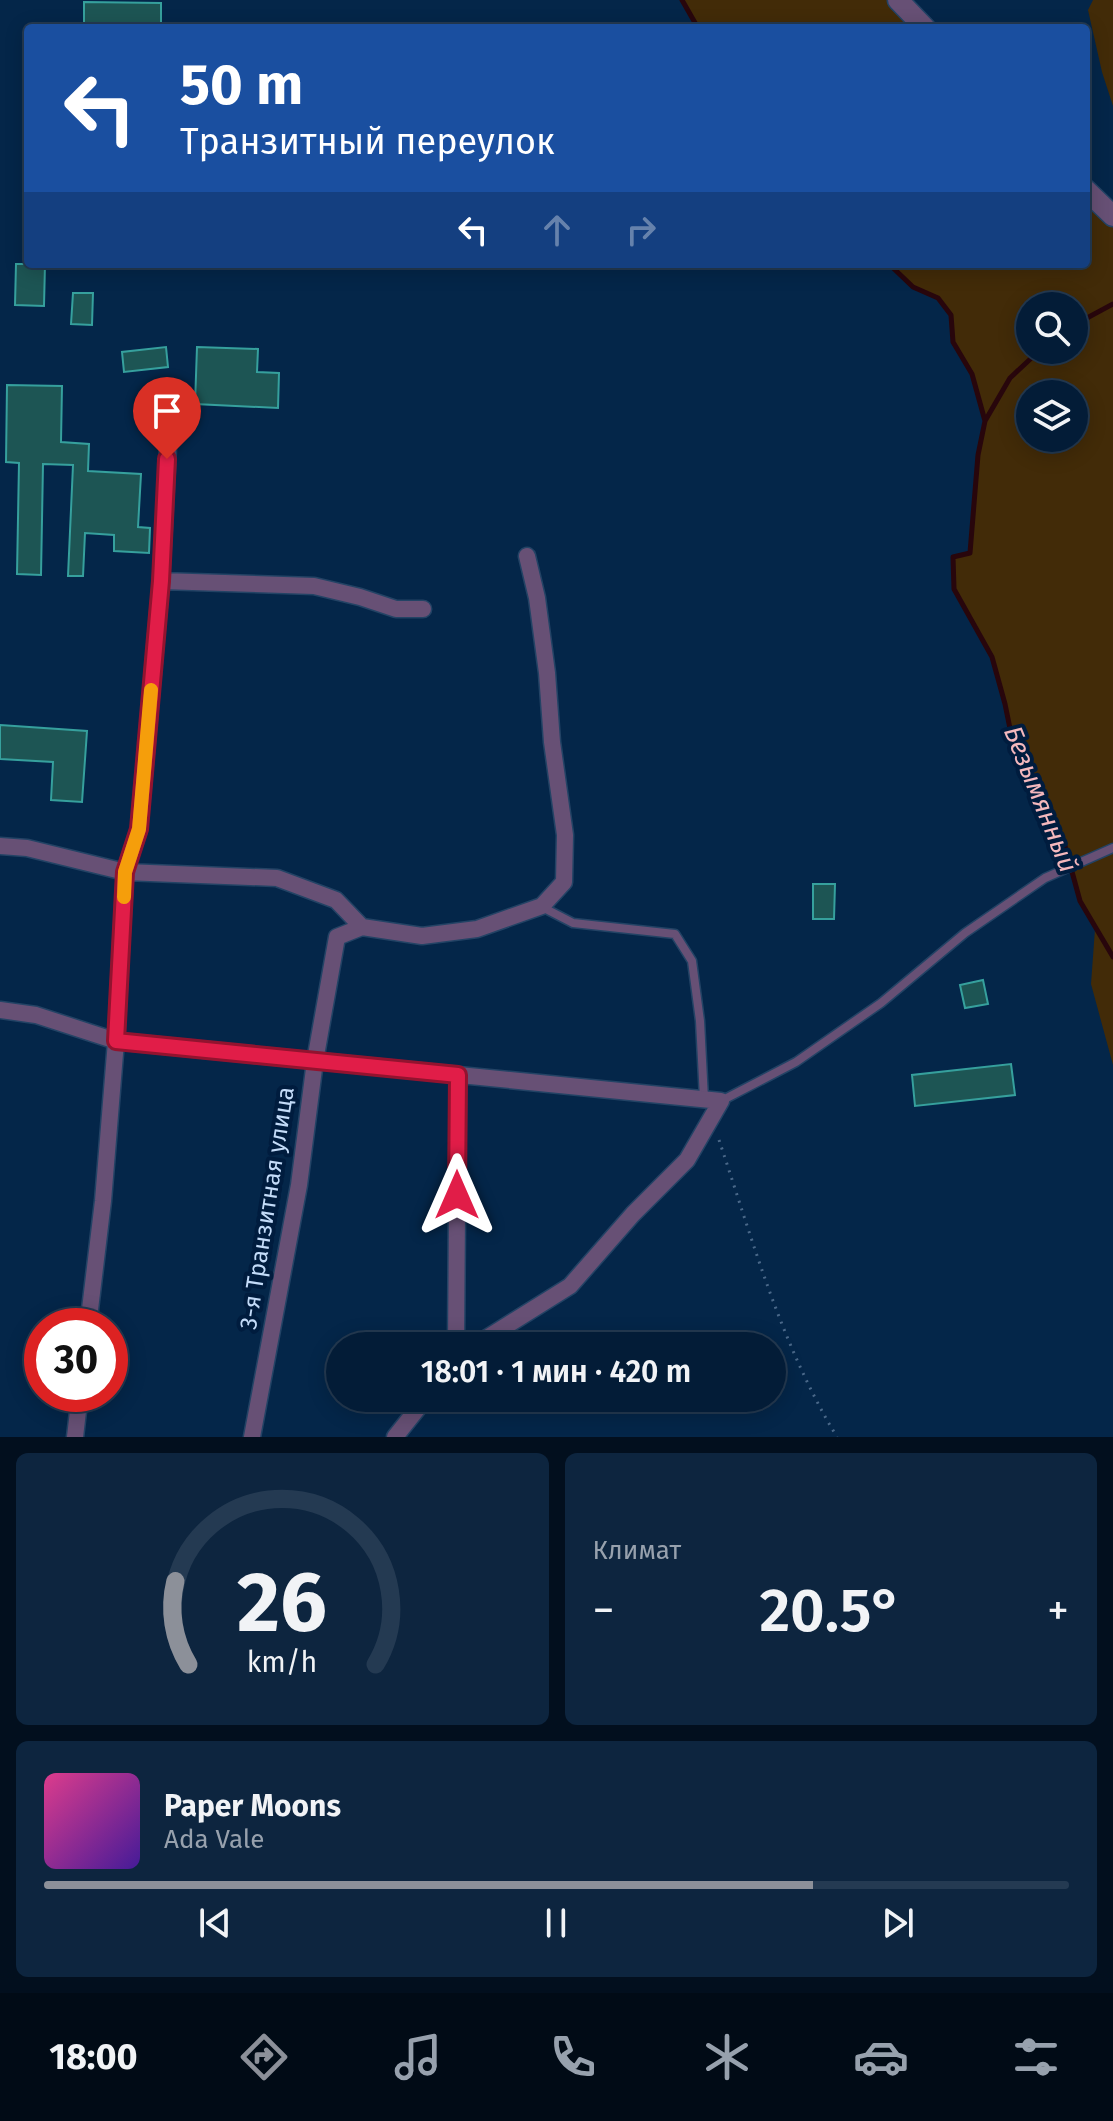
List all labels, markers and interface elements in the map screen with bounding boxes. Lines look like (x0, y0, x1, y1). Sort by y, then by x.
text: 50 m (180, 52, 303, 119)
icon: left (48, 56, 152, 160)
text: Транзитный переулок (180, 120, 555, 164)
icon: left (451, 208, 495, 252)
icon: ahead (535, 208, 579, 252)
icon: right (619, 208, 663, 252)
map controls (1016, 292, 1088, 452)
button: search (1016, 292, 1088, 364)
pin (133, 377, 201, 459)
button: layers (1016, 380, 1088, 452)
icon: arrive (145, 389, 189, 433)
water label: Безымянный (997, 721, 1084, 877)
street label: 3-я Транзитная улица (234, 1085, 300, 1331)
position arrow (415, 1153, 499, 1237)
speed limit sign: 30 (24, 1308, 128, 1412)
text: 18:01 · 1 мин · 420 m (421, 1354, 691, 1390)
text: Климат (593, 1535, 681, 1566)
text: 26 (237, 1553, 327, 1653)
text: 20.5° (759, 1575, 902, 1647)
text: − (593, 1584, 615, 1637)
text: + (1047, 1584, 1069, 1637)
text: km/h (247, 1645, 318, 1680)
text: Paper Moons (164, 1788, 341, 1824)
text: Ada Vale (164, 1824, 264, 1855)
icon: previous (193, 1901, 237, 1945)
icon: pause (534, 1901, 578, 1945)
icon: next (876, 1901, 920, 1945)
icon: directions (236, 2029, 292, 2085)
icon: music (390, 2029, 446, 2085)
icon: phone (545, 2029, 601, 2085)
icon: climate (699, 2029, 755, 2085)
icon: car (853, 2029, 909, 2085)
icon: filters (1008, 2029, 1064, 2085)
text: 18:00 (49, 2035, 138, 2079)

